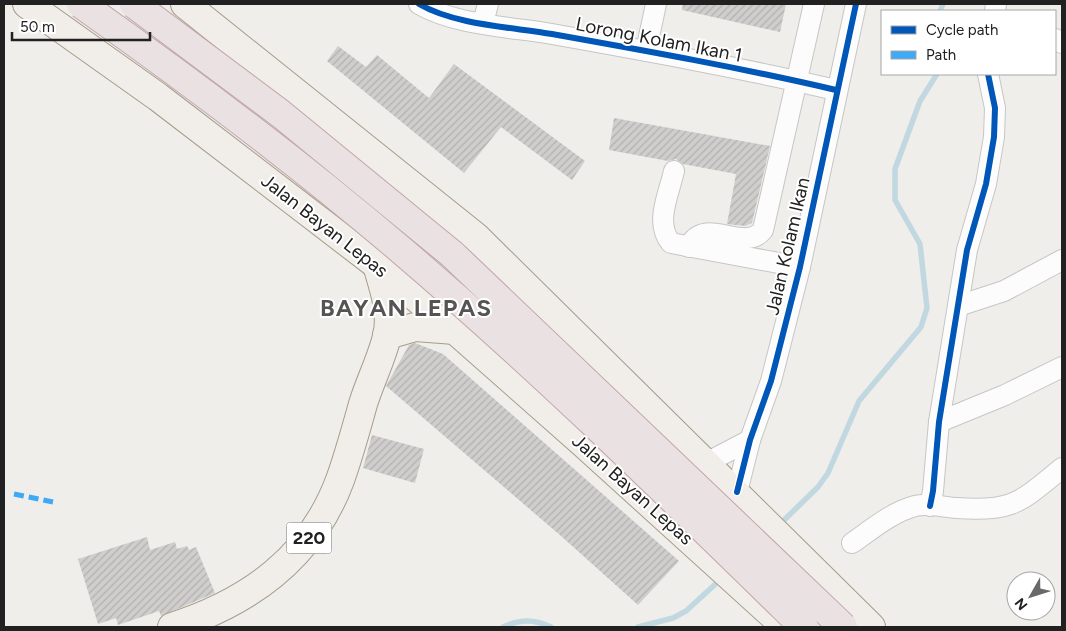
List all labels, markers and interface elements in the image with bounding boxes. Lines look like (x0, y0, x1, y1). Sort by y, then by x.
scale bar (12, 10, 150, 42)
legend (881, 10, 1056, 75)
street label: Lorong Kolam Ikan 1 (574, 12, 744, 67)
text: 50 m (20, 18, 55, 36)
text: Cycle path (926, 21, 998, 39)
text: Path (926, 46, 956, 64)
street label: Jalan Bayan Lepas (257, 169, 393, 282)
street label: Jalan Kolam Ikan (761, 175, 814, 317)
district label: BAYAN LEPAS (320, 293, 492, 322)
street label: Jalan Bayan Lepas (568, 429, 698, 550)
road number: 220 (286, 522, 332, 554)
north arrow (1006, 571, 1056, 621)
text: N (1011, 594, 1031, 613)

